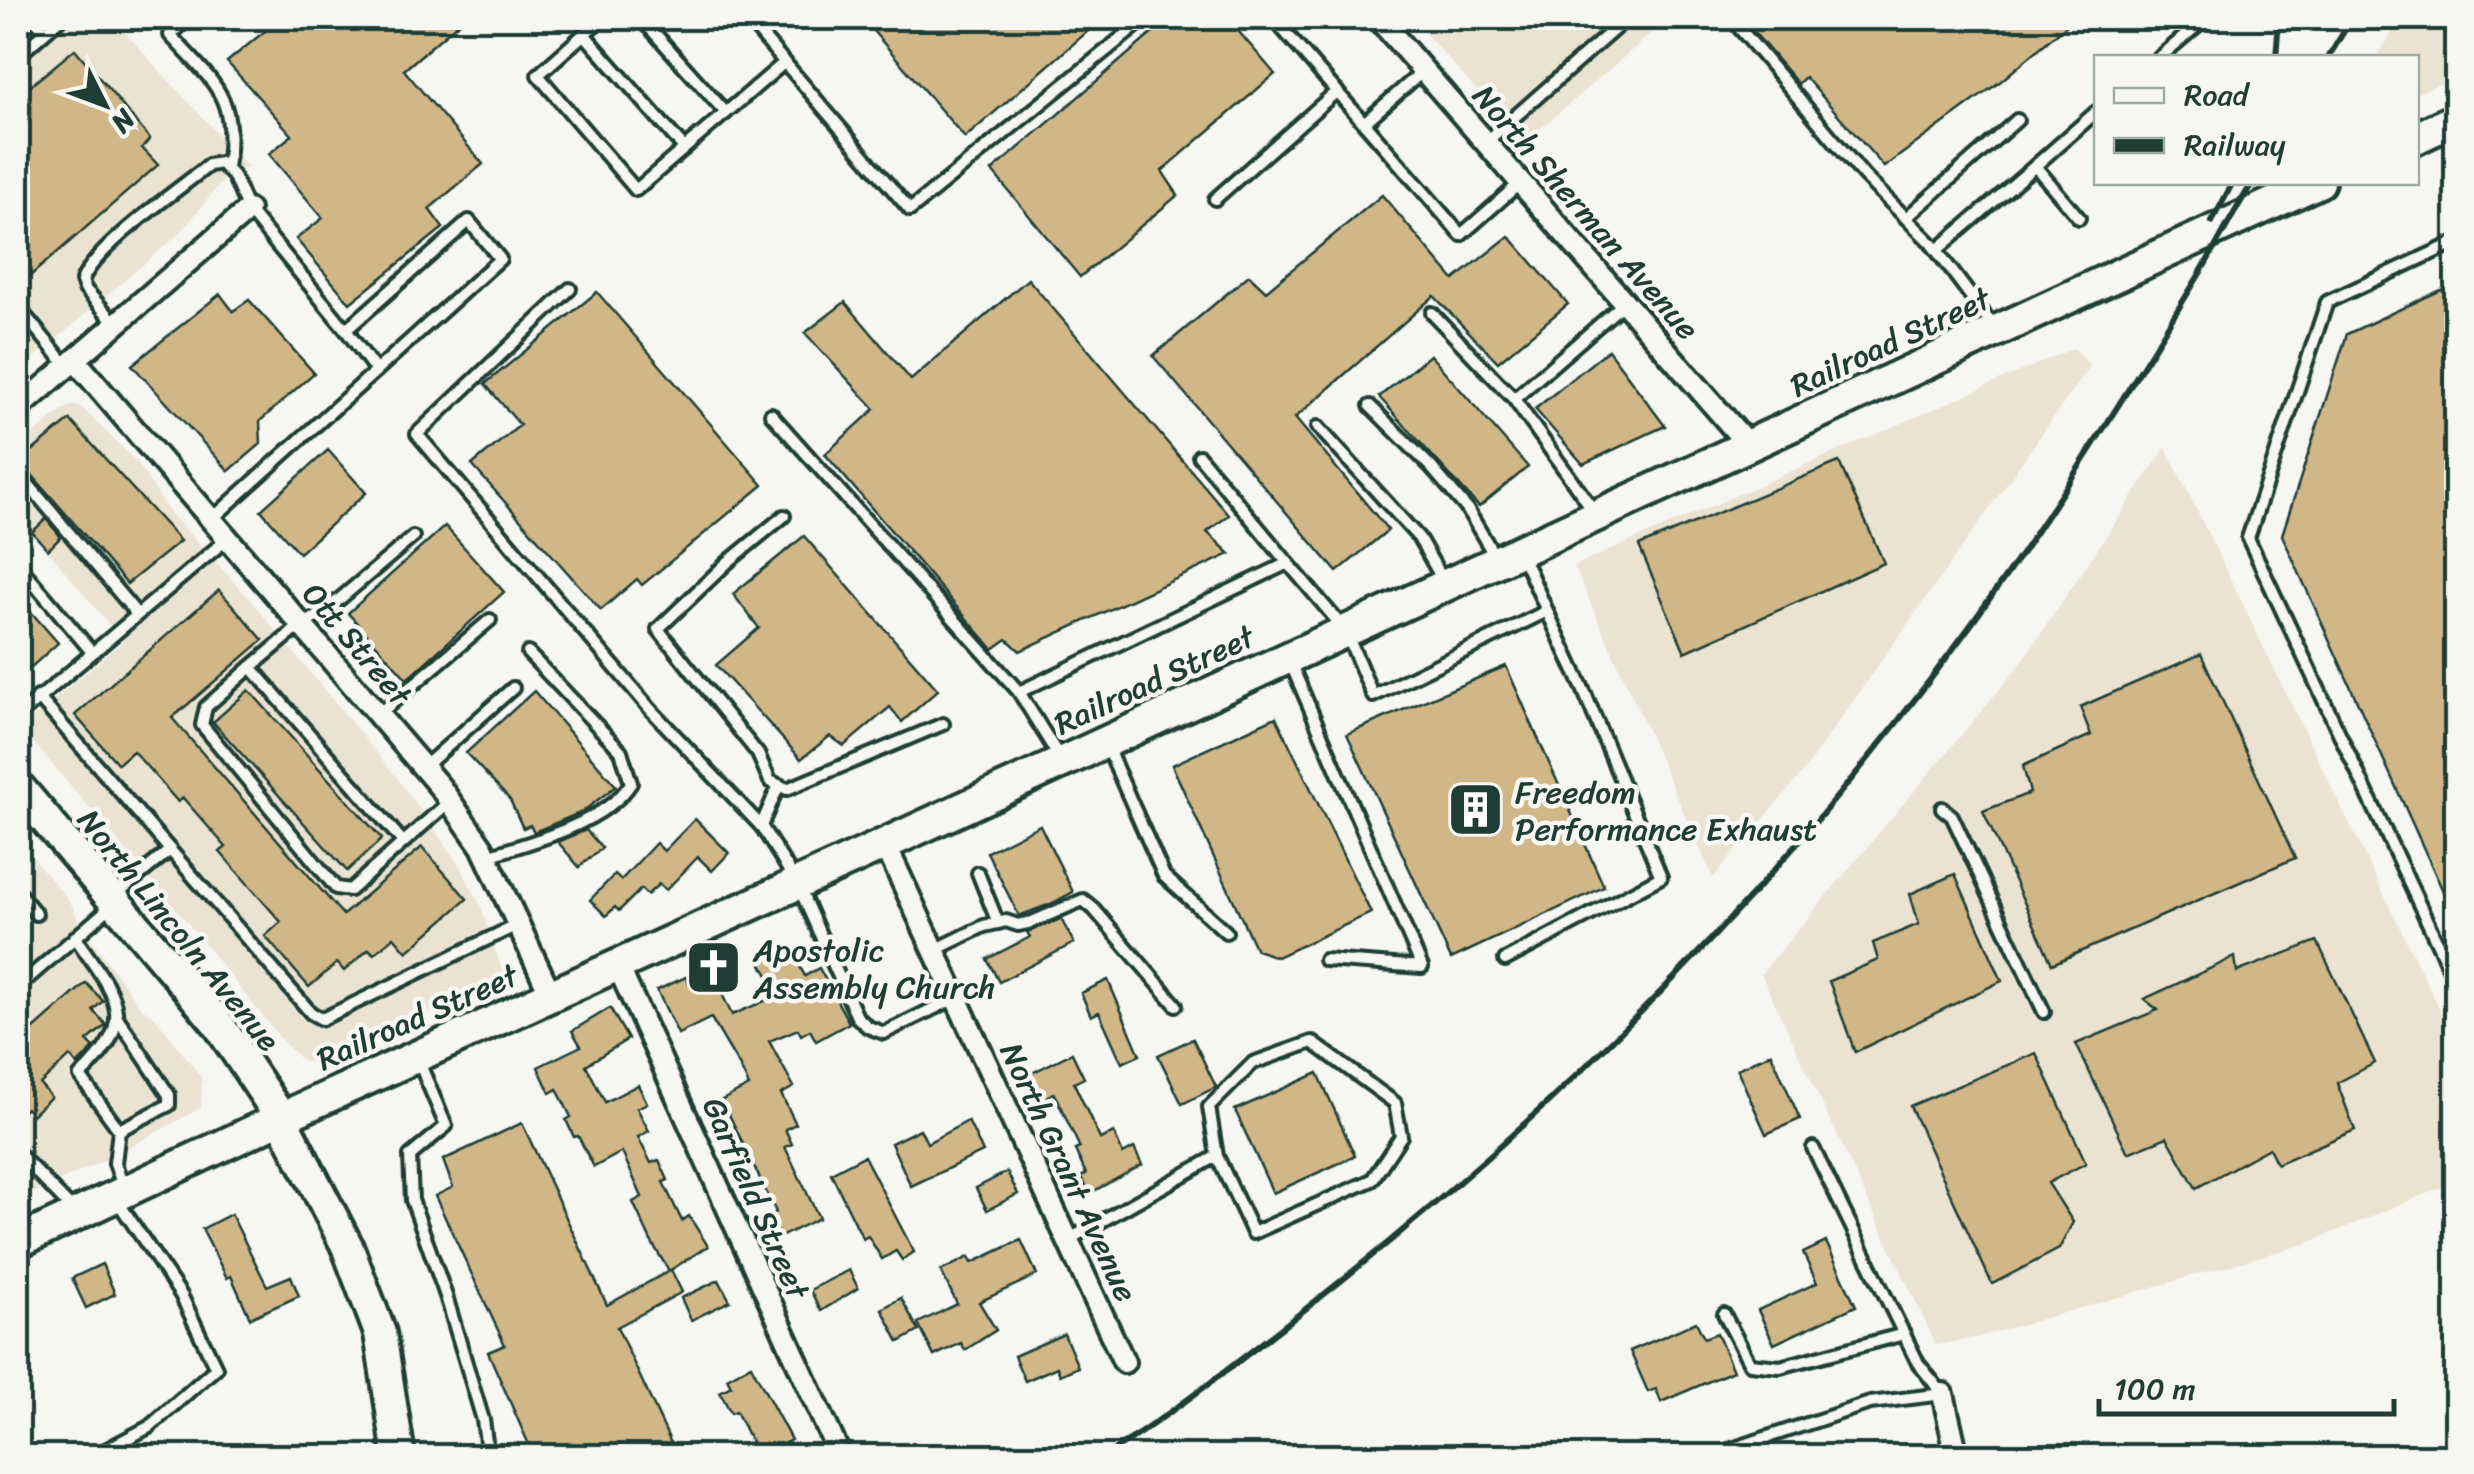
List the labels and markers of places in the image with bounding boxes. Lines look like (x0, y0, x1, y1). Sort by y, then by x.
place label: Freedom Performance Exhaust (1515, 764, 1817, 858)
building icon: Freedom Performance Exhaust (1446, 780, 1506, 840)
place label: Apostolic Assembly Church (752, 922, 996, 1016)
church icon: Apostolic Assembly Church (684, 938, 744, 998)

